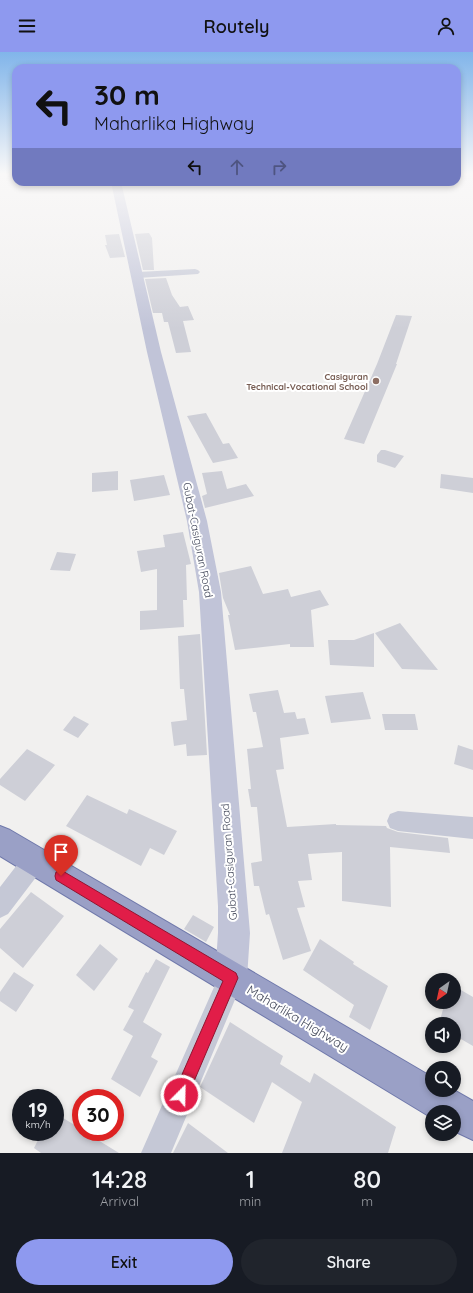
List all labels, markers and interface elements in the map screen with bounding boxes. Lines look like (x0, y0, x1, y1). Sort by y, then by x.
icon: menu (16, 15, 38, 37)
text: Routely (204, 15, 269, 38)
icon: person (435, 15, 457, 37)
text: 30 m (94, 77, 160, 112)
icon: left (28, 80, 80, 132)
text: Maharlika Highway (94, 112, 254, 135)
icon: left (184, 156, 206, 178)
icon: ahead (226, 156, 248, 178)
icon: right (268, 156, 290, 178)
place label: Casiguran Technical-Vocational School (246, 371, 368, 392)
marker: Casiguran Technical-Vocational School (371, 376, 381, 386)
street label: Gubat-Casiguran Road (180, 481, 216, 599)
street label: Gubat-Casiguran Road (218, 803, 240, 921)
pin (44, 835, 78, 876)
icon: arrive (50, 841, 72, 863)
north arrow (425, 973, 461, 1009)
map controls (425, 973, 461, 1141)
street label: Maharlika Highway (244, 981, 352, 1055)
button: sound (425, 1017, 461, 1053)
button: search (425, 1061, 461, 1097)
position arrow (160, 1074, 202, 1116)
speed limit sign: 30 (72, 1089, 124, 1141)
text: 19 (28, 1097, 48, 1122)
button: layers (425, 1105, 461, 1141)
text: km/h (25, 1118, 51, 1131)
text: 14:28 (92, 1164, 147, 1194)
text: 1 (246, 1164, 255, 1194)
text: 80 (353, 1164, 381, 1194)
text: Arrival (100, 1193, 139, 1209)
text: min (239, 1193, 261, 1209)
text: m (361, 1193, 373, 1209)
button: Exit (16, 1239, 233, 1285)
button: Share (241, 1239, 457, 1285)

